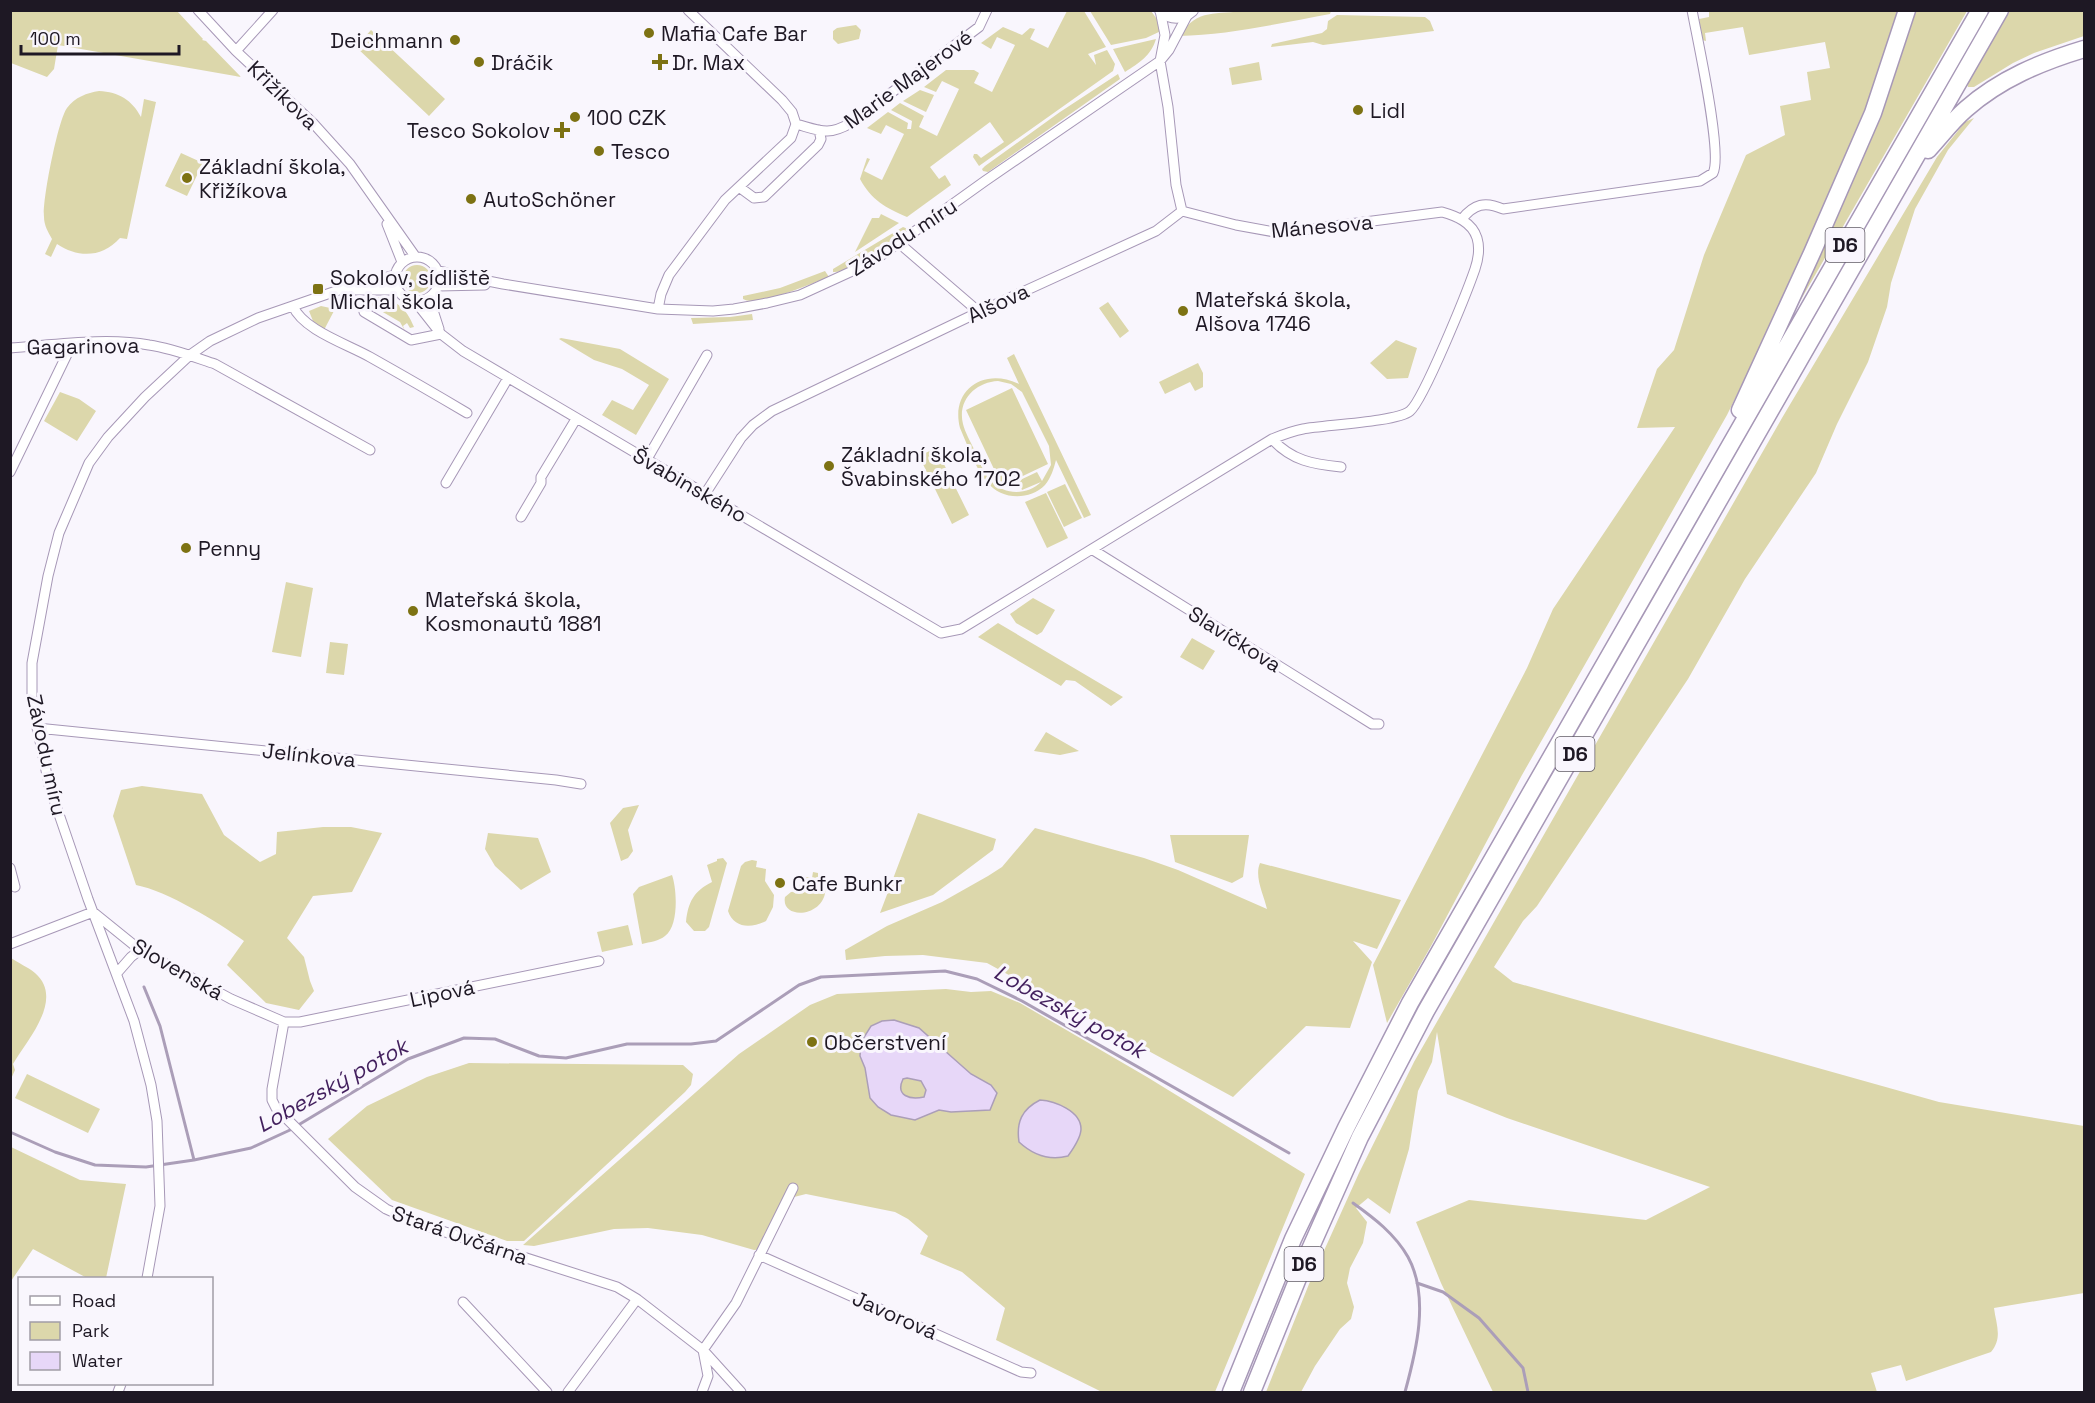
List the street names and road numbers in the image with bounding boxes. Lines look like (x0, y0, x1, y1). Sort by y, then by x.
street label: Marie Majerové (838, 23, 978, 135)
street label: Křižíkova (242, 55, 324, 135)
street label: Závodu míru (844, 192, 962, 282)
street label: Mánesova (1270, 208, 1374, 244)
road number: D6 (1826, 228, 1864, 262)
street label: Alšova (963, 277, 1033, 329)
street label: Gagarinova (26, 332, 140, 360)
street label: Švabinského (628, 441, 752, 529)
street label: Slavíčkova (1183, 600, 1287, 678)
street label: Závodu míru (21, 692, 73, 818)
street label: Jelínkova (261, 737, 357, 773)
road number: D6 (1556, 737, 1594, 771)
street label: Slovenská (128, 932, 228, 1006)
street label: Lipová (407, 973, 477, 1013)
street label: Stará Ovčárna (388, 1199, 532, 1271)
road number: D6 (1284, 1247, 1324, 1281)
street label: Javorová (848, 1284, 942, 1346)

